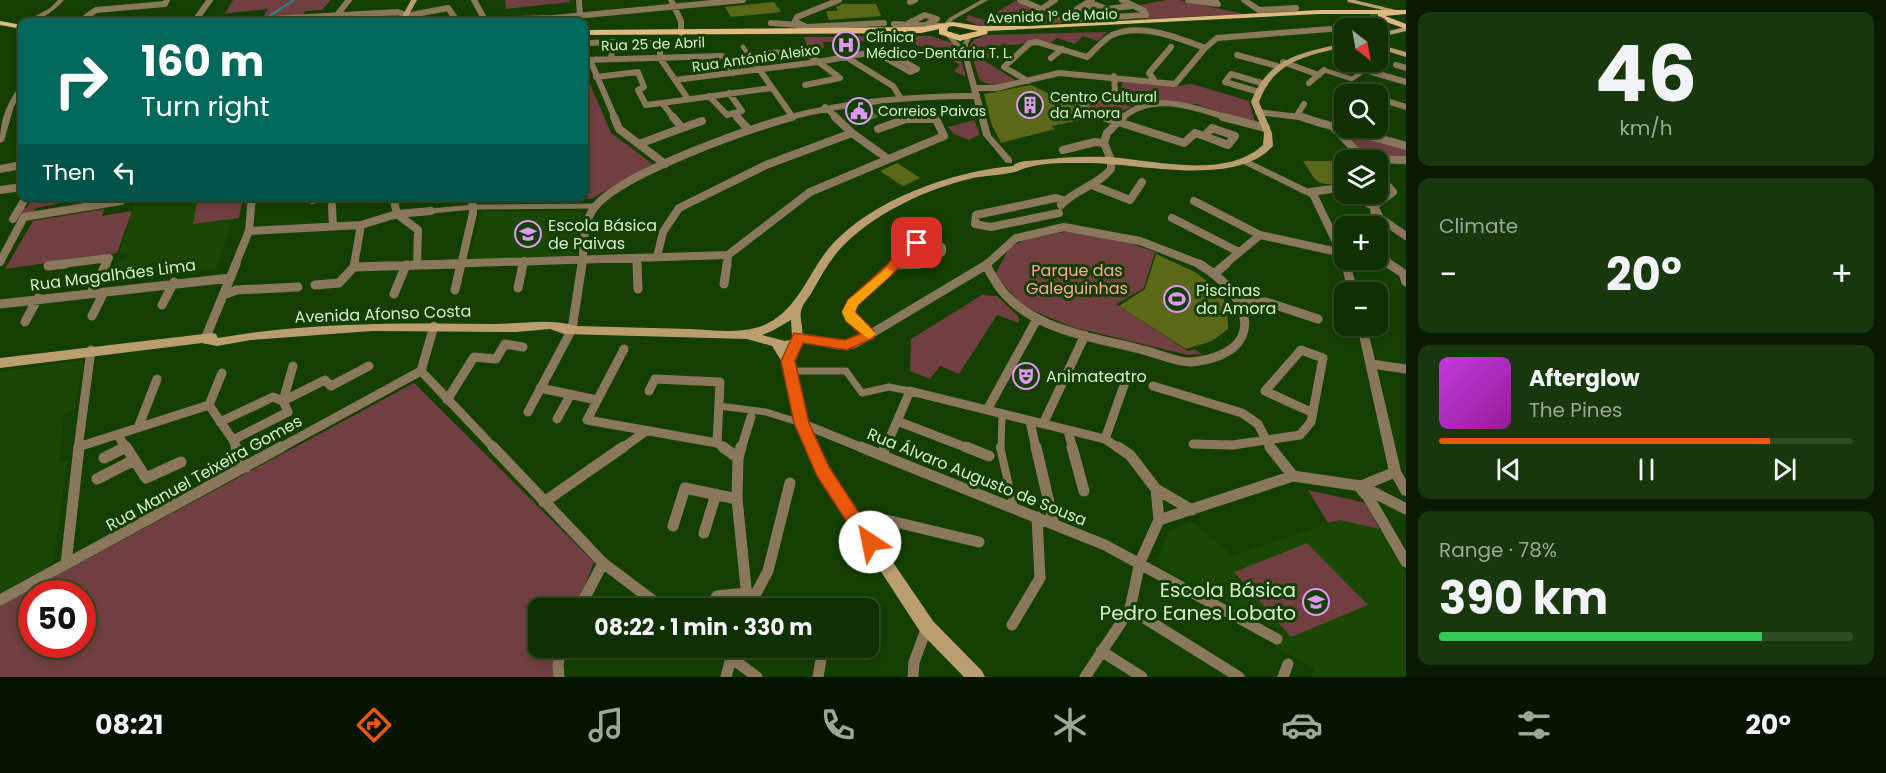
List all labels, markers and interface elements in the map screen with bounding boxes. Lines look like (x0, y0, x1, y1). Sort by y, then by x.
street label: Avenida 1º de Maio (986, 4, 1118, 28)
north arrow (1334, 18, 1388, 72)
map controls (1334, 18, 1388, 336)
text: 46 (1595, 19, 1697, 128)
place label: Clínica Médico-Dentária T. L. (866, 27, 1012, 63)
hospital icon: Clínica Médico-Dentária T. L. (831, 30, 861, 60)
text: 160 m (141, 32, 264, 91)
street label: Rua 25 de Abril (601, 32, 705, 56)
street label: Rua António Aleixo (691, 39, 821, 77)
icon: right (42, 42, 120, 120)
button: search (1334, 84, 1388, 138)
place label: Centro Cultural da Amora (1050, 87, 1157, 123)
text: Turn right (141, 88, 270, 125)
building icon: Centro Cultural da Amora (1015, 90, 1045, 120)
public building icon: Correios Paivas (844, 96, 874, 126)
place label: Correios Paivas (878, 101, 986, 121)
text: km/h (1619, 114, 1673, 142)
button: layers (1334, 150, 1388, 204)
icon: left (108, 156, 141, 189)
text: Then (42, 157, 96, 188)
text: Climate (1439, 212, 1518, 240)
place label: Escola Básica de Paivas (548, 214, 657, 255)
button: + (1334, 216, 1388, 270)
pin (891, 217, 942, 268)
school or university icon: Escola Básica de Paivas (513, 219, 543, 249)
icon: arrive (900, 226, 933, 259)
text: 20° (1606, 243, 1682, 306)
text: − (1439, 251, 1457, 298)
text: + (1830, 251, 1853, 298)
street label: Rua Magalhães Lima (29, 253, 197, 297)
park label: Parque das Galeguinhas (1026, 259, 1128, 300)
place label: Piscinas da Amora (1196, 279, 1276, 320)
button: − (1334, 282, 1388, 336)
sports icon: Piscinas da Amora (1162, 284, 1192, 314)
street label: Avenida Afonso Costa (294, 299, 472, 329)
theatre icon: Animateatro (1011, 361, 1041, 391)
text: Afterglow (1529, 363, 1640, 394)
place label: Animateatro (1046, 365, 1147, 388)
text: The Pines (1529, 396, 1623, 424)
street label: Rua Manuel Teixeira Gomes (102, 409, 306, 537)
street label: Rua Álvaro Augusto de Sousa (864, 422, 1090, 532)
icon: previous (1492, 453, 1525, 486)
icon: pause (1630, 453, 1663, 486)
icon: next (1768, 453, 1801, 486)
position arrow (838, 510, 902, 574)
text: Range · 78% (1439, 536, 1557, 564)
text: 390 km (1439, 567, 1608, 630)
place label: Escola Básica Pedro Eanes Lobato (1100, 576, 1296, 627)
speed limit sign: 50 (18, 580, 96, 658)
school or university icon: Escola Básica Pedro Eanes Lobato (1301, 587, 1331, 617)
text: 08:22 · 1 min · 330 m (594, 612, 813, 643)
icon: directions (353, 704, 395, 746)
icon: music (585, 704, 627, 746)
icon: phone (817, 704, 859, 746)
icon: climate (1049, 704, 1091, 746)
icon: car (1281, 704, 1323, 746)
icon: filters (1513, 704, 1555, 746)
text: 08:21 (95, 706, 163, 743)
text: 20° (1745, 706, 1791, 743)

